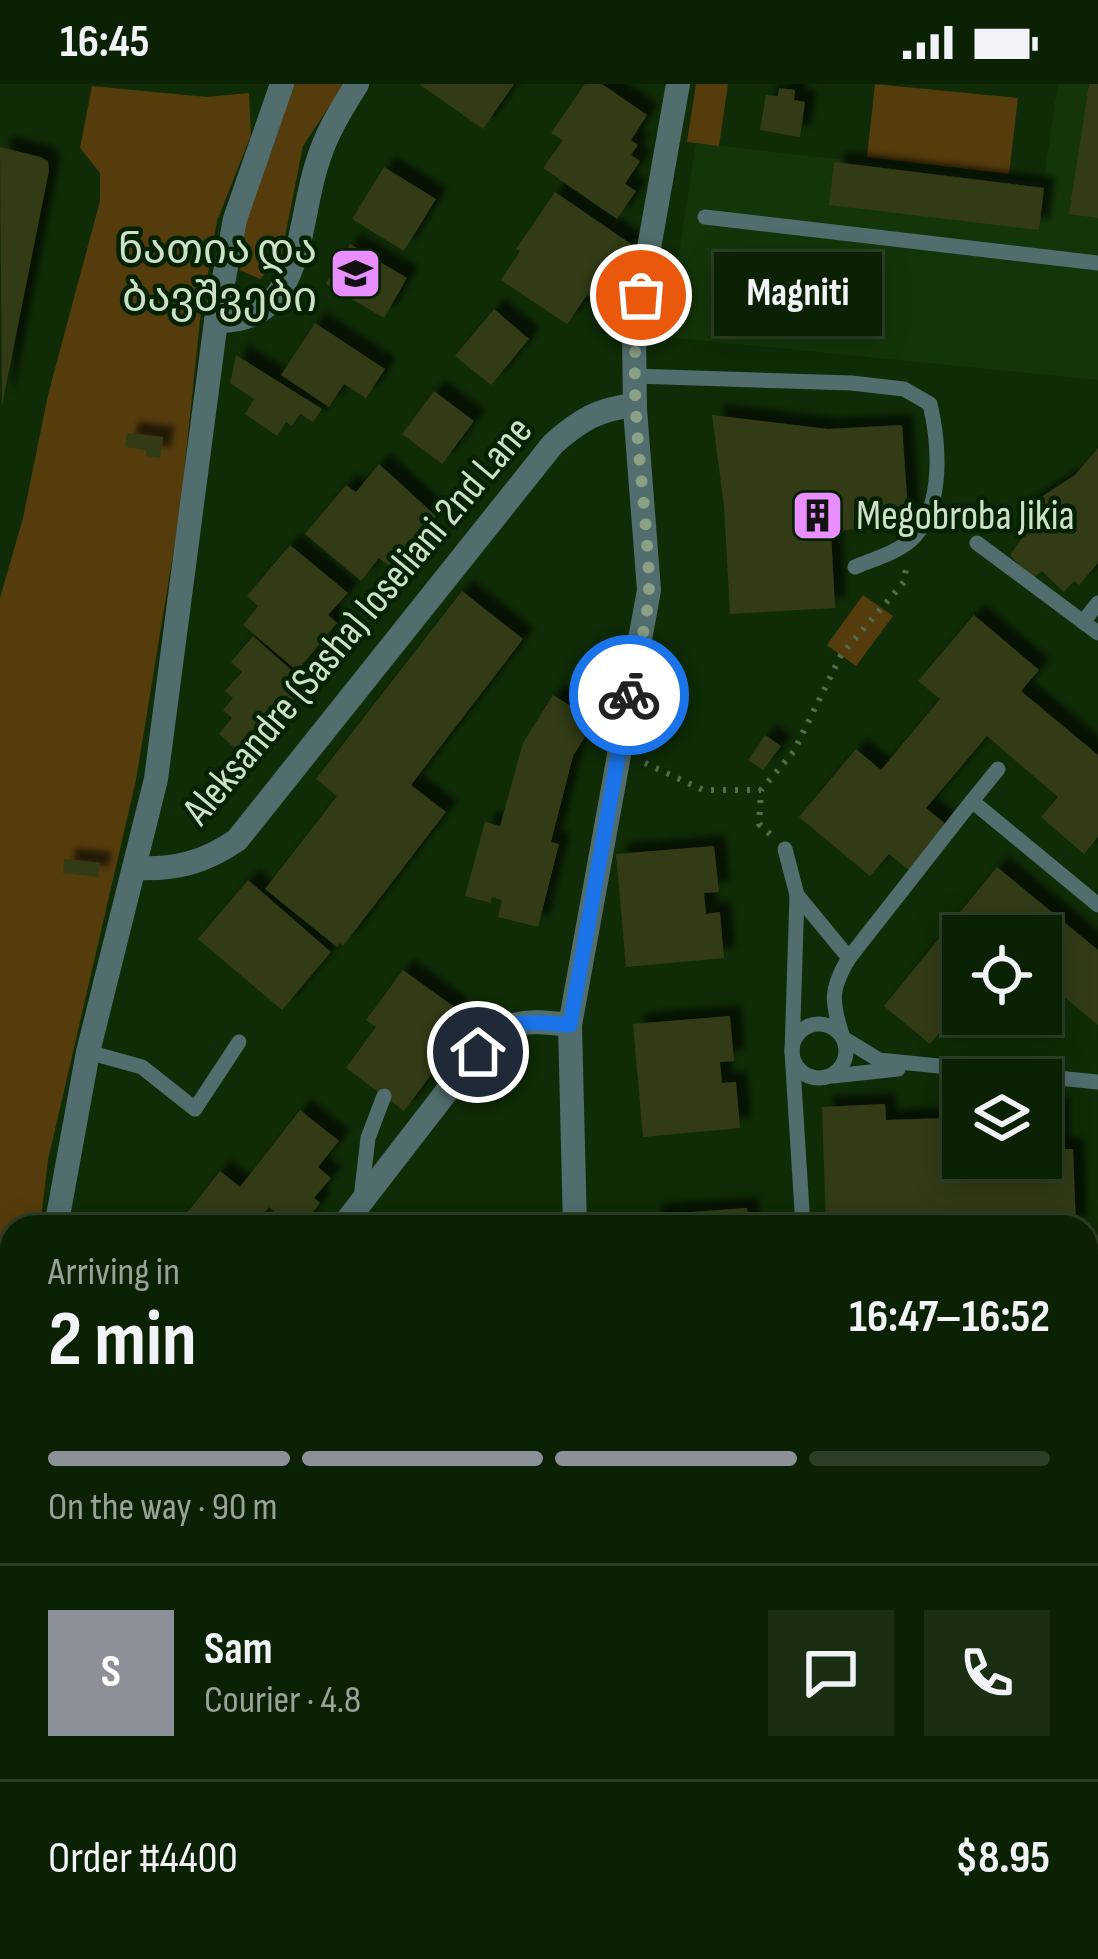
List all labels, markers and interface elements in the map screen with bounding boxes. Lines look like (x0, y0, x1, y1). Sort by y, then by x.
text: 16:45 (60, 15, 150, 70)
place label: ნათია და ბავშვები (118, 225, 317, 324)
pin (590, 244, 692, 346)
school or university icon: ნათია და ბავშვები (328, 246, 384, 302)
callout: Magniti (713, 253, 881, 337)
icon: bag (608, 262, 674, 328)
text: Magniti (746, 270, 850, 317)
street label: Aleksandre (Sasha) Ioseliani 2nd Lane (172, 406, 544, 836)
building icon: Megobroba Jikia (789, 488, 845, 544)
place label: Megobroba Jikia (856, 491, 1075, 542)
courier (569, 635, 689, 755)
icon: bike (596, 662, 662, 728)
map controls (942, 915, 1062, 1179)
button: locate (942, 915, 1062, 1035)
pin (427, 1001, 529, 1103)
icon: home (445, 1019, 511, 1085)
button: layers (942, 1059, 1062, 1179)
text: Arriving in (48, 1249, 180, 1296)
text: 16:47–16:52 (849, 1290, 1050, 1345)
text: 2 min (48, 1294, 197, 1387)
text: On the way · 90 m (48, 1484, 278, 1531)
button: chat (768, 1610, 894, 1736)
button: phone (924, 1610, 1050, 1736)
text: Sam (204, 1622, 273, 1677)
text: S (101, 1645, 121, 1700)
text: Courier · 4.8 (204, 1677, 361, 1724)
text: Order #4400 (48, 1831, 238, 1886)
text: $8.95 (955, 1831, 1050, 1886)

